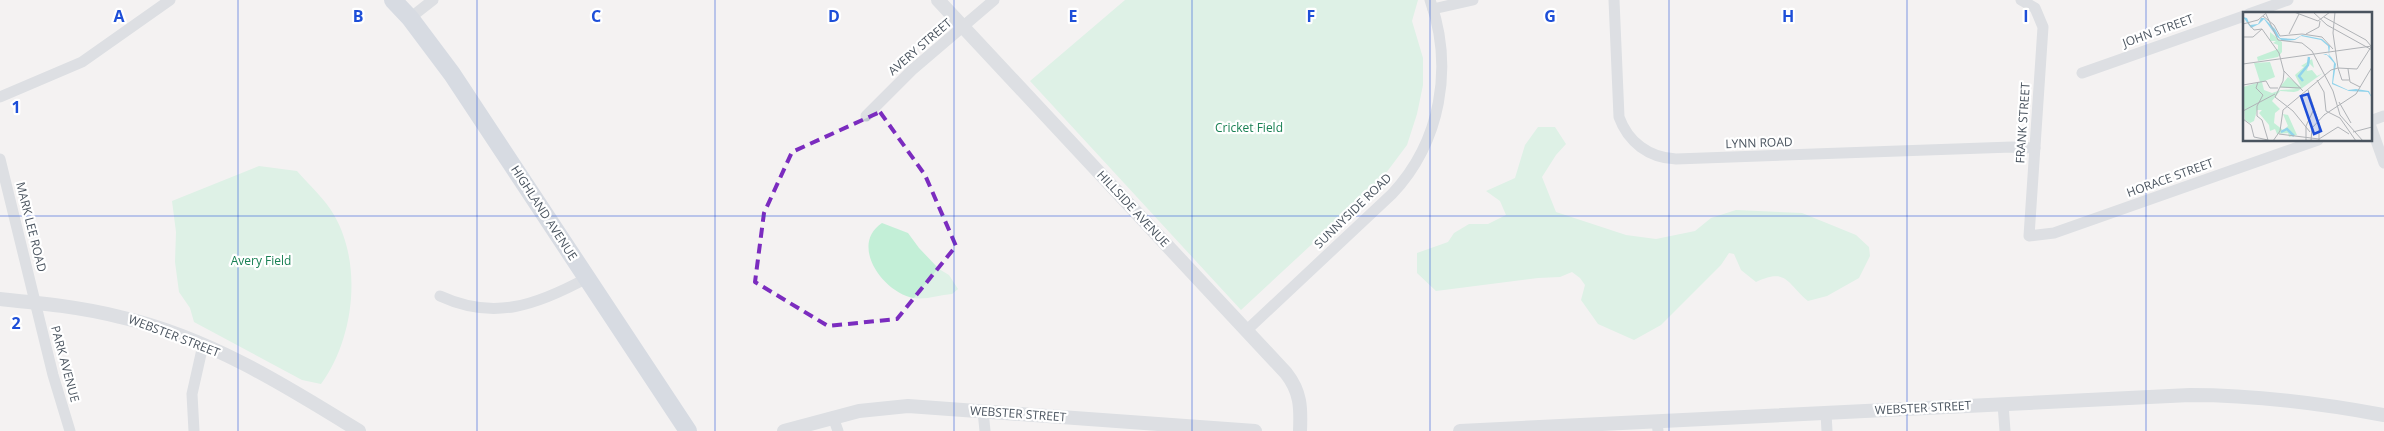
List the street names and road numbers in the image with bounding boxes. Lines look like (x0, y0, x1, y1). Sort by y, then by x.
street label: JOHN STREET (2119, 10, 2196, 52)
street label: AVERY STREET (884, 14, 955, 79)
street label: FRANK STREET (2011, 81, 2034, 164)
street label: LYNN ROAD (1725, 133, 1793, 152)
street label: HORACE STREET (2124, 154, 2216, 201)
street label: HIGHLAND AVENUE (507, 162, 582, 264)
street label: HILLSIDE AVENUE (1093, 167, 1173, 251)
street label: SUNNYSIDE ROAD (1310, 169, 1395, 252)
street label: MARK LEE ROAD (12, 180, 51, 274)
street label: WEBSTER STREET (126, 310, 223, 361)
street label: PARK AVENUE (47, 324, 84, 404)
street label: WEBSTER STREET (1874, 396, 1972, 419)
street label: WEBSTER STREET (969, 402, 1067, 425)

